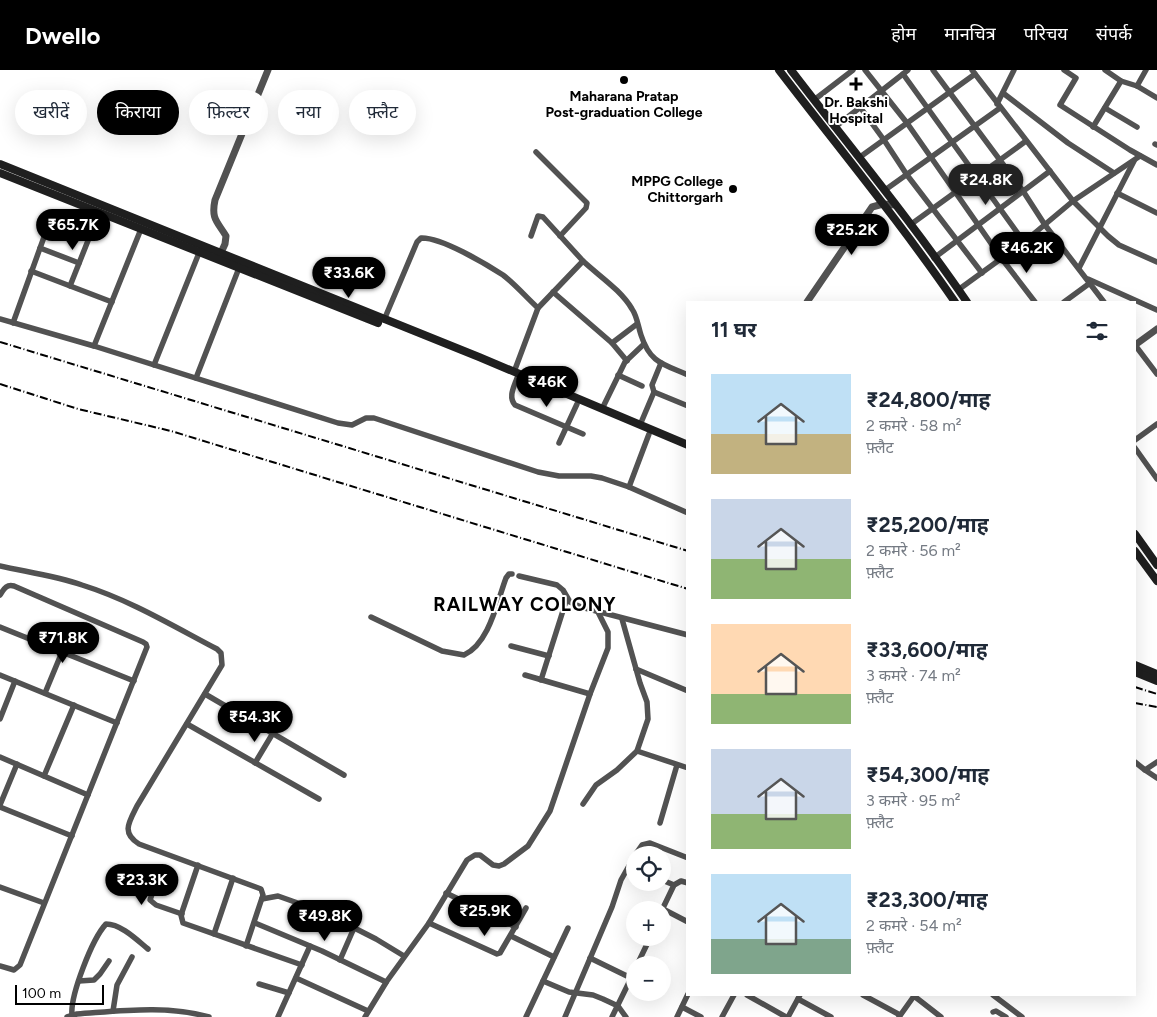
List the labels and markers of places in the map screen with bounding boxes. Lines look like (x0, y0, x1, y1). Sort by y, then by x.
marker: Maharana Pratap Post-graduation College (618, 74, 630, 86)
marker: Dr. Bakshi Hospital (849, 77, 863, 91)
place label: Maharana Pratap Post-graduation College (545, 88, 703, 121)
place label: Dr. Bakshi Hospital (824, 94, 888, 127)
pin: ₹24.8K (945, 164, 1027, 206)
place label: MPPG College Chittorgarh (631, 173, 723, 206)
marker: MPPG College Chittorgarh (727, 183, 739, 195)
pin: ₹65.7K (32, 208, 114, 251)
pin: ₹25.2K (811, 214, 893, 256)
pin: ₹46.2K (986, 232, 1068, 274)
pin: ₹33.6K (308, 256, 390, 299)
pin: ₹46K (517, 366, 577, 408)
pin: ₹71.8K (22, 622, 104, 664)
pin: ₹54.3K (214, 700, 296, 743)
pin: ₹23.3K (101, 864, 183, 906)
pin: ₹25.9K (444, 894, 526, 937)
pin: ₹49.8K (284, 900, 366, 942)

